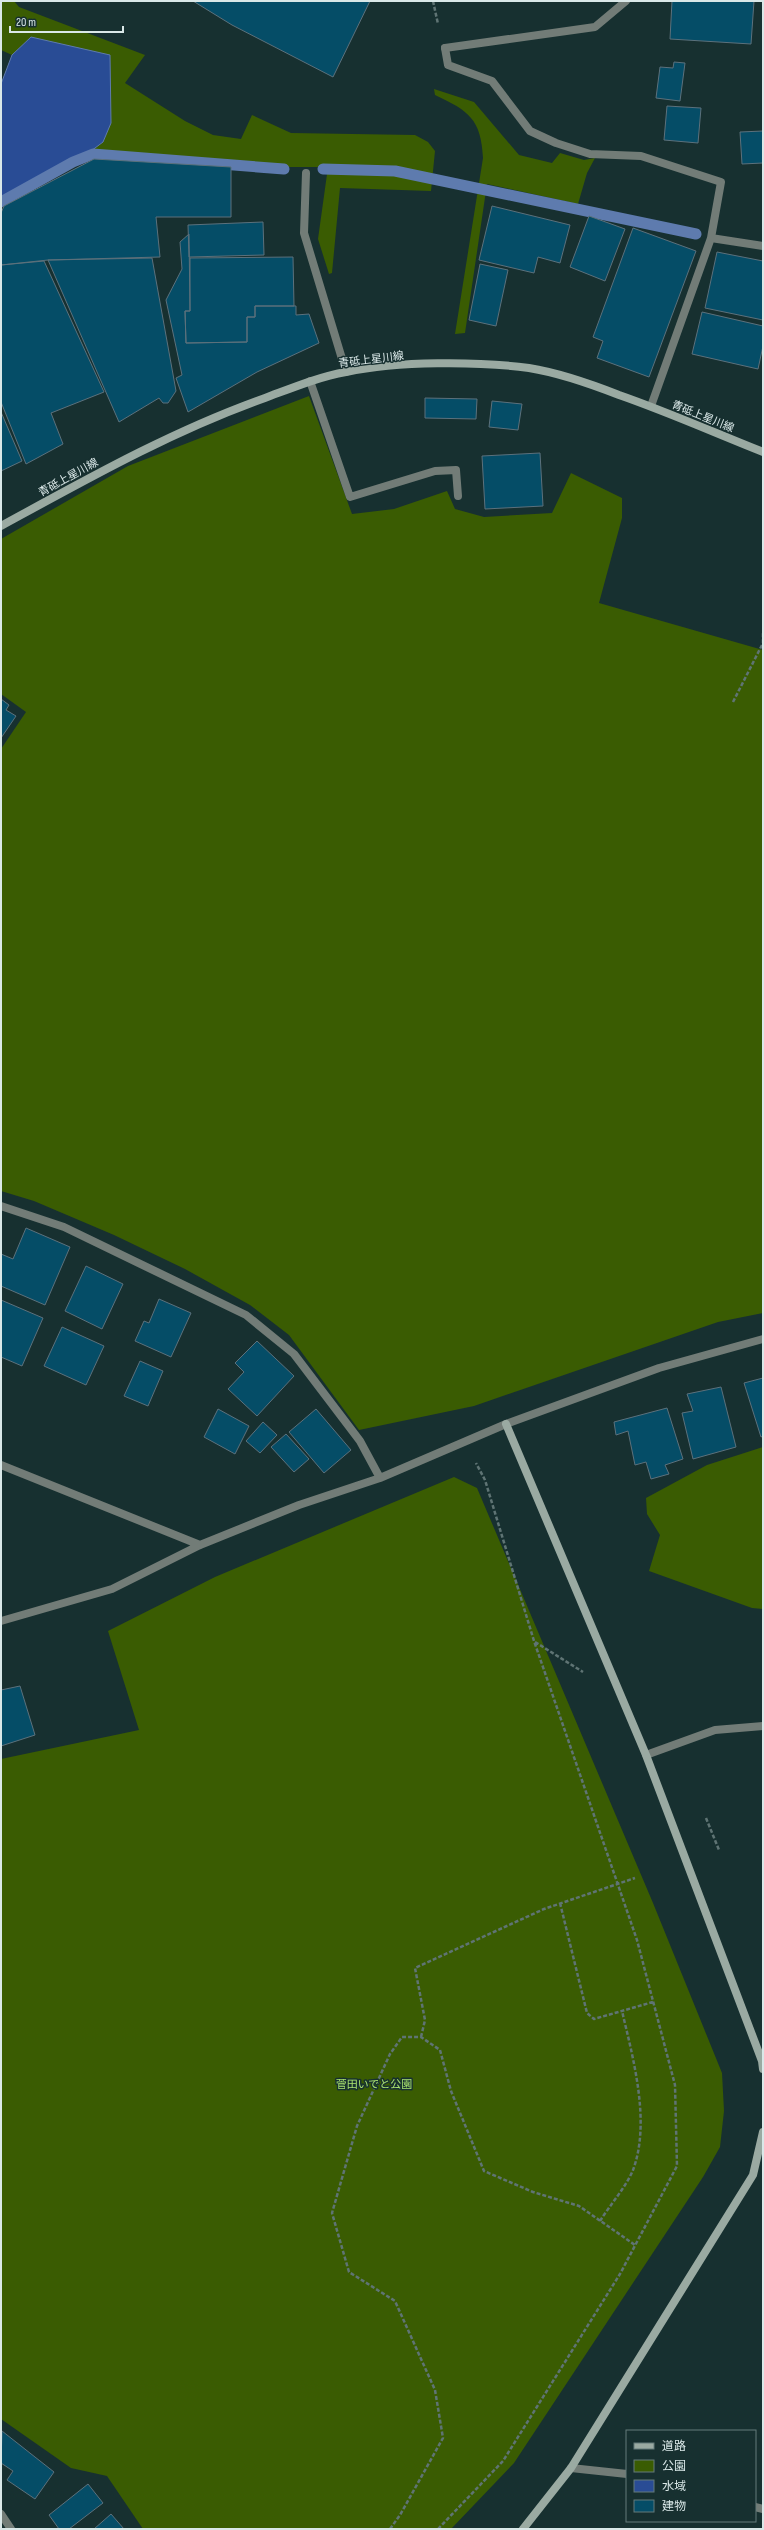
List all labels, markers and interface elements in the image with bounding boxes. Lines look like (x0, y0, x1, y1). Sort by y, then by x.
scale bar (10, 8, 123, 34)
text: 20 m (16, 15, 36, 30)
street label: 青砥上星川線 (338, 349, 405, 370)
street label: 青砥上星川線 (670, 398, 736, 435)
street label: 青砥上星川線 (36, 456, 100, 499)
park label: 菅田いでと公園 (336, 2078, 412, 2091)
legend (626, 2430, 756, 2522)
text: 道路 (662, 2439, 686, 2454)
text: 公園 (662, 2459, 686, 2474)
text: 水域 (662, 2479, 686, 2494)
text: 建物 (662, 2499, 686, 2514)

